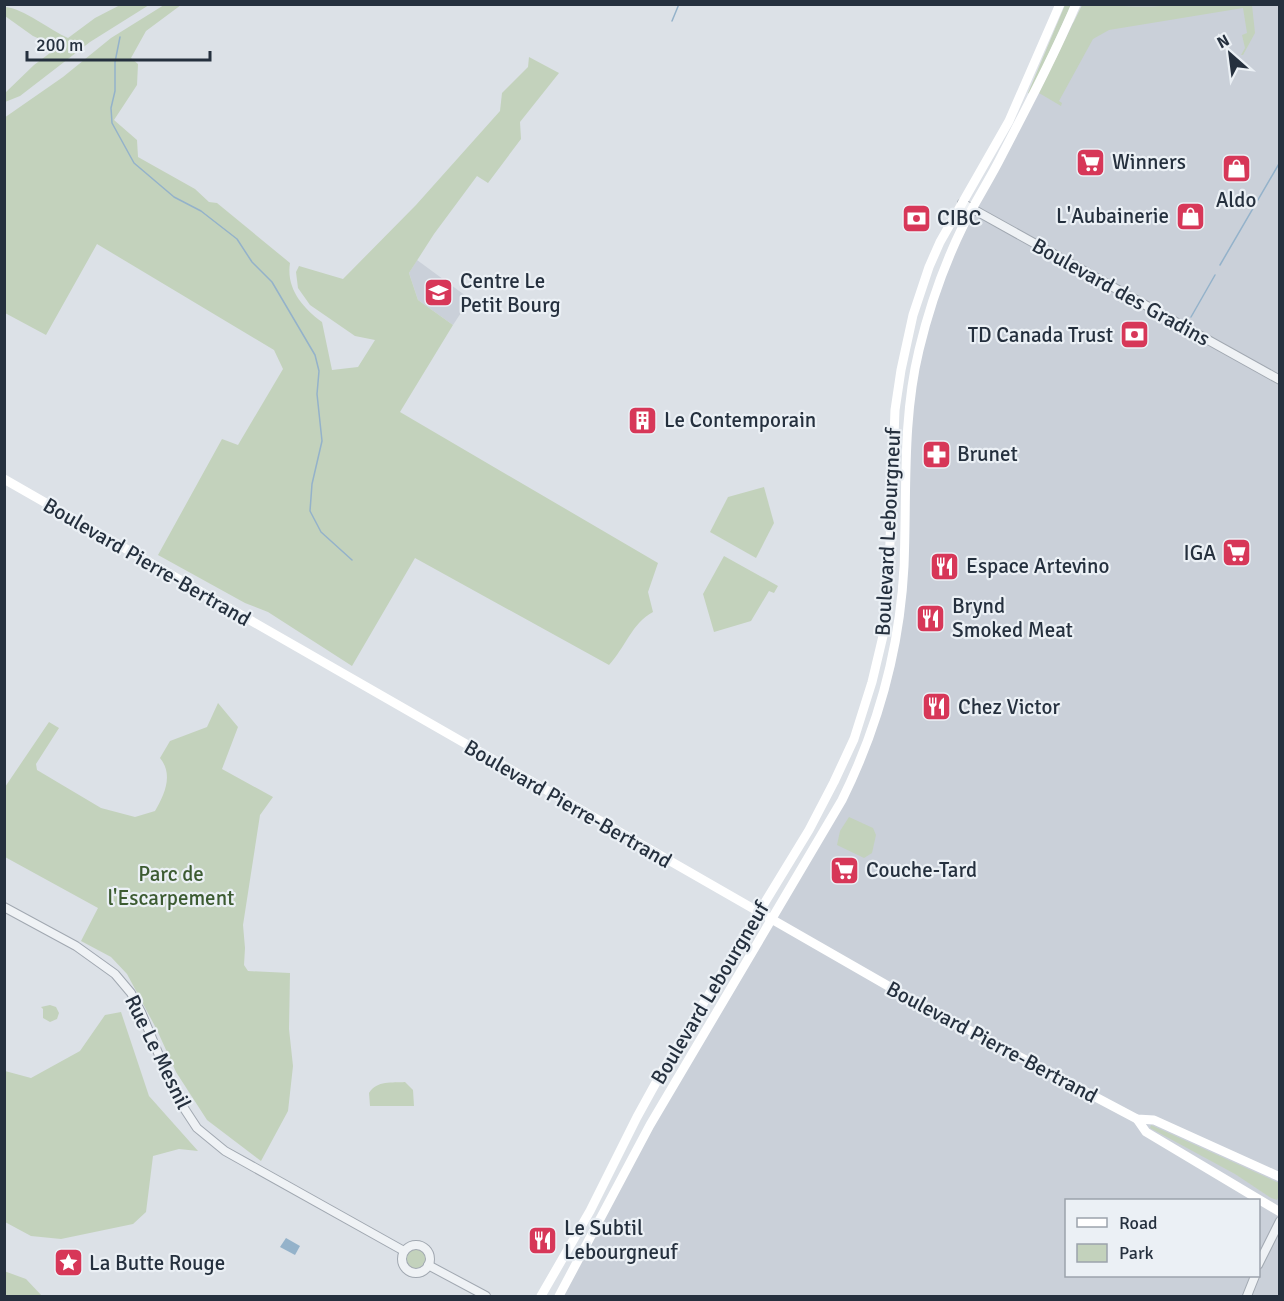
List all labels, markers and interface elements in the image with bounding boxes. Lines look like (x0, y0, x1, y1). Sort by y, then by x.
scale bar (27, 24, 210, 62)
north arrow (1200, 24, 1260, 84)
text: N (1214, 30, 1233, 53)
text: 200 m (36, 34, 83, 56)
supermarket icon: Winners (1075, 146, 1107, 178)
place label: Winners (1112, 149, 1186, 175)
shop icon: Aldo (1220, 153, 1252, 185)
place label: Aldo (1216, 187, 1256, 213)
shop icon: L'Aubainerie (1174, 200, 1206, 232)
bank icon: CIBC (900, 202, 932, 234)
place label: L'Aubainerie (1056, 203, 1169, 229)
place label: CIBC (937, 205, 981, 231)
street label: Boulevard des Gradins (1028, 232, 1214, 352)
place label: Centre Le Petit Bourg (460, 268, 561, 318)
school or university icon: Centre Le Petit Bourg (423, 277, 455, 309)
bank icon: TD Canada Trust (1118, 319, 1150, 351)
place label: TD Canada Trust (968, 322, 1113, 348)
building icon: Le Contemporain (627, 404, 659, 436)
place label: Le Contemporain (664, 407, 816, 433)
street label: Boulevard Lebourgneuf (870, 426, 906, 637)
pharmacy icon: Brunet (920, 438, 952, 470)
place label: Brunet (957, 441, 1018, 467)
street label: Boulevard Pierre-Bertrand (39, 492, 255, 632)
supermarket icon: IGA (1221, 537, 1253, 569)
place label: IGA (1183, 540, 1216, 566)
restaurant icon: Espace Artevino (929, 550, 961, 582)
place label: Espace Artevino (966, 553, 1109, 579)
place label: Brynd Smoked Meat (952, 593, 1073, 643)
restaurant icon: Brynd Smoked Meat (915, 602, 947, 634)
restaurant icon: Chez Victor (921, 691, 953, 723)
place label: Chez Victor (958, 694, 1060, 720)
street label: Boulevard Pierre-Bertrand (460, 734, 676, 874)
supermarket icon: Couche-Tard (829, 854, 861, 886)
place label: Couche-Tard (866, 857, 977, 883)
park label: Parc de l'Escarpement (108, 861, 234, 911)
street label: Boulevard Lebourgneuf (645, 896, 775, 1089)
street label: Boulevard Pierre-Bertrand (882, 975, 1102, 1109)
street label: Rue Le Mesnil (119, 990, 197, 1114)
legend (1065, 1199, 1260, 1277)
text: Road (1119, 1212, 1158, 1234)
place label: Le Subtil Lebourgneuf (564, 1215, 678, 1265)
restaurant icon: Le Subtil Lebourgneuf (527, 1224, 559, 1256)
text: Park (1119, 1242, 1154, 1264)
place icon: La Butte Rouge (52, 1247, 84, 1279)
place label: La Butte Rouge (89, 1250, 225, 1276)

